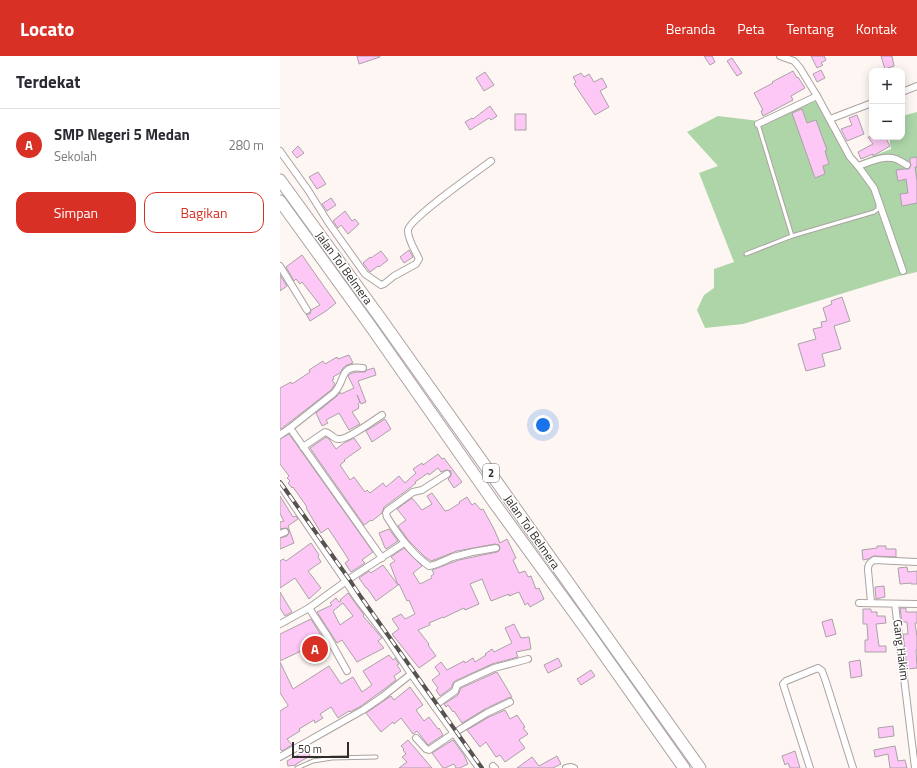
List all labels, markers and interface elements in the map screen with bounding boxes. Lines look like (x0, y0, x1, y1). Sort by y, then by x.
text: Locato (20, 14, 74, 43)
text: Beranda (666, 18, 715, 39)
text: Peta (737, 18, 764, 39)
text: Tentang (786, 18, 834, 39)
text: Kontak (856, 18, 897, 39)
map controls (869, 68, 905, 140)
button: + (869, 68, 905, 104)
text: Terdekat (16, 69, 80, 95)
button: − (869, 104, 905, 140)
text: SMP Negeri 5 Medan (54, 123, 190, 146)
text: A (25, 135, 33, 155)
text: 280 m (228, 135, 264, 155)
text: Sekolah (54, 146, 97, 166)
button: Simpan (16, 192, 136, 233)
button: Bagikan (144, 192, 264, 233)
street label: Jalan Tol Belmera (311, 227, 378, 308)
your location (533, 415, 553, 435)
road number: 2 (483, 464, 499, 482)
street label: Jalan Tol Belmera (500, 491, 565, 573)
street label: Gang Hakim (888, 618, 915, 681)
pin: A (302, 634, 328, 664)
scale bar (292, 740, 349, 759)
text: 50 m (298, 741, 322, 757)

